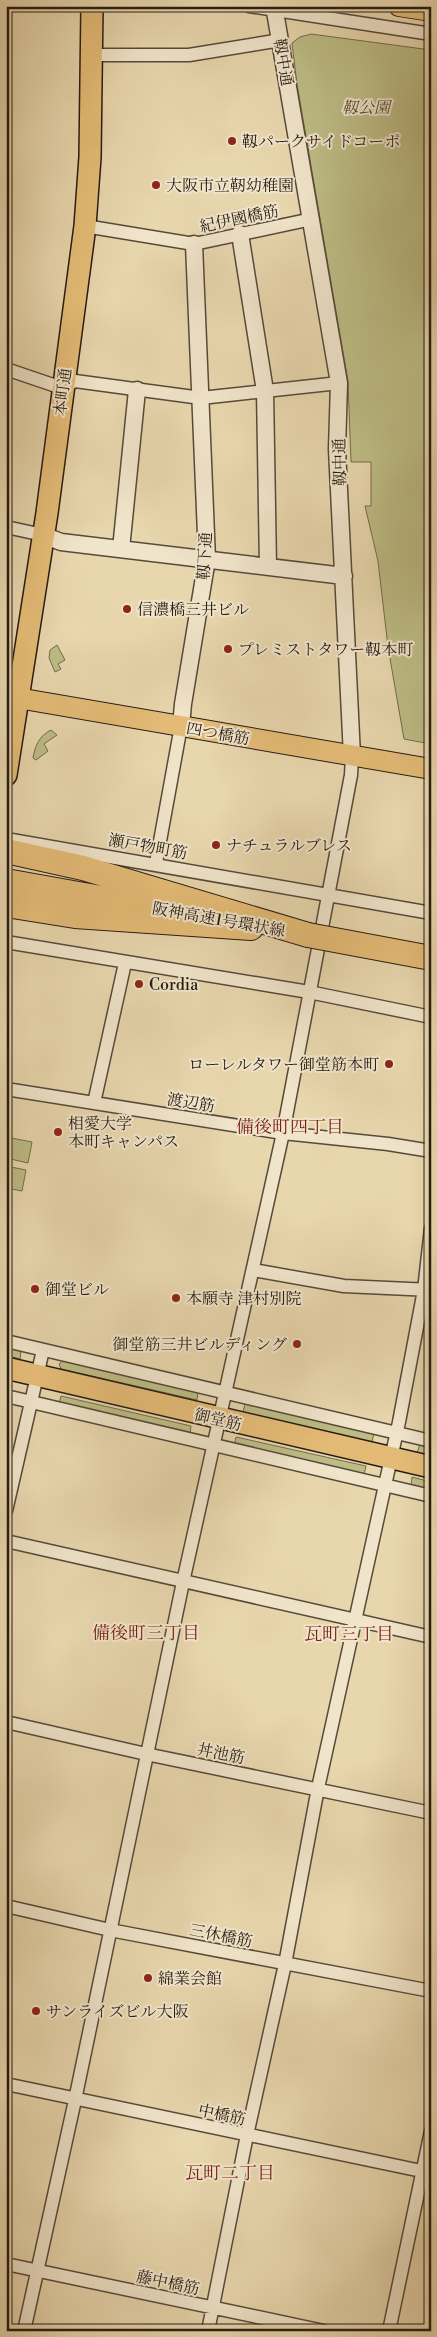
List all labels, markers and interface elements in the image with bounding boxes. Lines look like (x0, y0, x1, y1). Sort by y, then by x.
street label: 靱中通 (269, 37, 297, 88)
park label: 靱公園 (342, 98, 393, 118)
place label: 靱パークサイドコーポ (242, 132, 400, 152)
marker: 靱パークサイドコーポ (226, 135, 238, 147)
place label: 大阪市立靭幼稚園 (166, 176, 294, 196)
marker: 大阪市立靭幼稚園 (150, 179, 162, 191)
street label: 紀伊國橋筋 (198, 201, 280, 237)
street label: 本町通 (50, 367, 76, 417)
street label: 靱中通 (330, 438, 350, 486)
street label: 靱下通 (194, 532, 216, 581)
place label: 信濃橋三井ビル (137, 600, 249, 620)
marker: 信濃橋三井ビル (121, 603, 133, 615)
place label: プレミストタワー靱本町 (238, 640, 413, 660)
marker: プレミストタワー靱本町 (222, 643, 234, 655)
street label: 四つ橋筋 (185, 719, 251, 749)
street label: 瀬戸物町筋 (107, 830, 189, 864)
place label: ナチュラルブレス (226, 836, 352, 856)
marker: ナチュラルブレス (210, 839, 222, 851)
street label: 阪神高速1号環状線 (151, 898, 287, 942)
place label: Cordia (149, 975, 199, 995)
marker: Cordia (133, 978, 145, 990)
place label: ローレルタワー御堂筋本町 (188, 1055, 379, 1075)
marker: ローレルタワー御堂筋本町 (383, 1058, 395, 1070)
street label: 渡辺筋 (166, 1089, 216, 1117)
place label: 相愛大学 本町キャンパス (68, 1114, 179, 1152)
district label: 備後町四丁目 (236, 1116, 344, 1139)
marker: 相愛大学 本町キャンパス (52, 1126, 64, 1138)
place label: 御堂ビル (45, 1280, 109, 1300)
marker: 御堂ビル (29, 1283, 41, 1295)
place label: 本願寺 津村別院 (186, 1289, 301, 1309)
marker: 本願寺 津村別院 (170, 1292, 182, 1304)
place label: 御堂筋三井ビルディング (113, 1335, 287, 1355)
marker: 御堂筋三井ビルディング (291, 1338, 303, 1350)
street label: 御堂筋 (192, 1405, 243, 1435)
district label: 備後町三丁目 (92, 1622, 200, 1645)
district label: 瓦町三丁目 (304, 1623, 394, 1646)
street label: 丼池筋 (195, 1740, 246, 1768)
street label: 三休橋筋 (187, 1920, 254, 1952)
place label: 綿業会館 (158, 1969, 222, 1989)
marker: 綿業会館 (142, 1972, 154, 1984)
place label: サンライズビル大阪 (46, 2002, 189, 2022)
marker: サンライズビル大阪 (30, 2005, 42, 2017)
street label: 中橋筋 (196, 2100, 247, 2130)
district label: 瓦町二丁目 (185, 2162, 275, 2185)
street label: 藤中橋筋 (134, 2267, 201, 2299)

